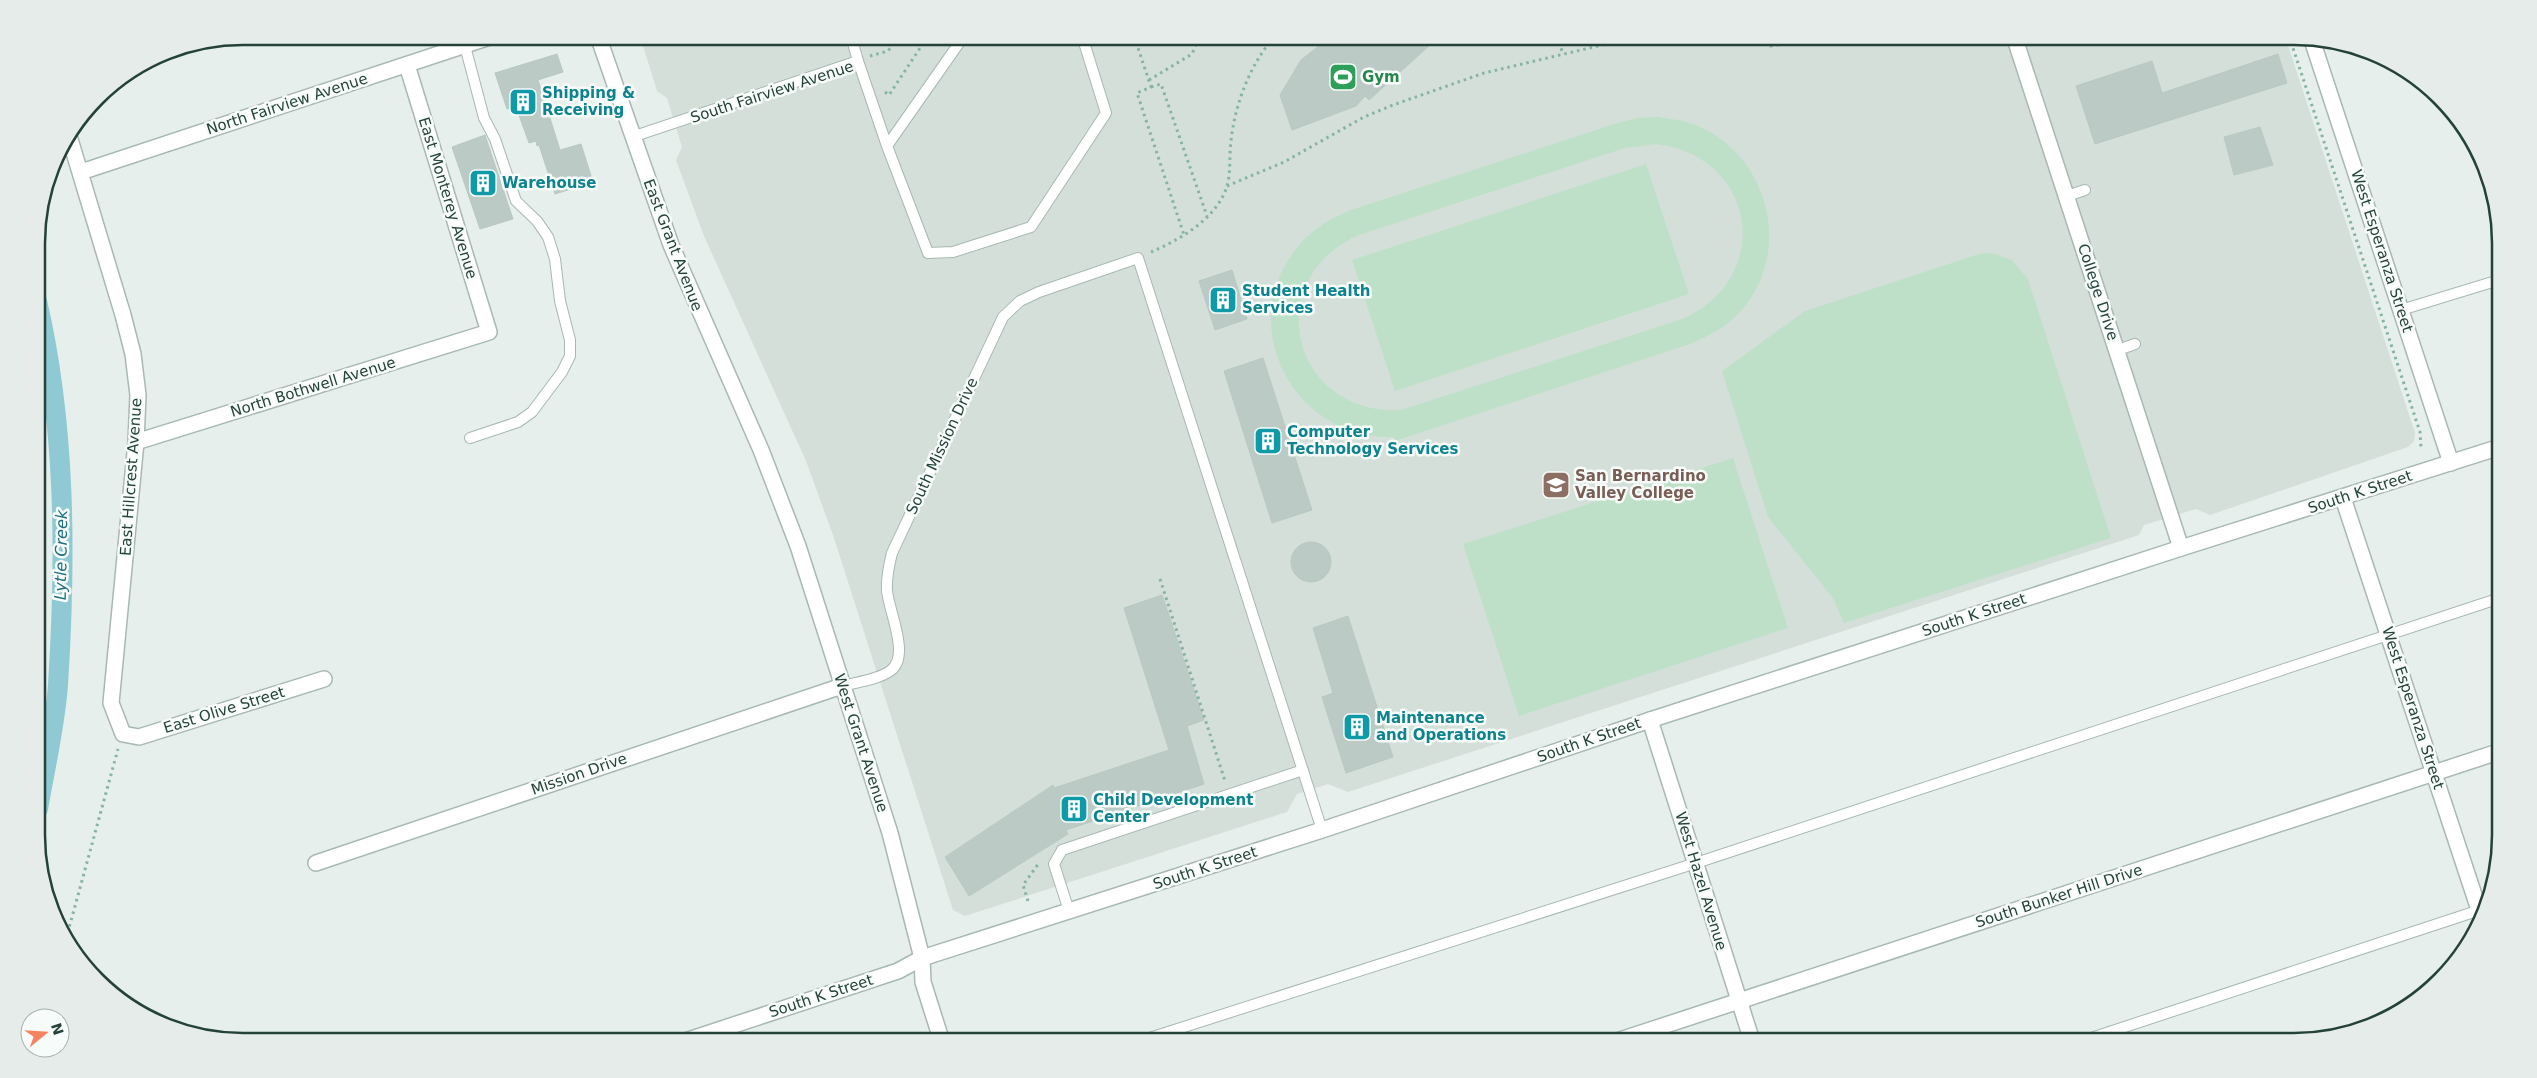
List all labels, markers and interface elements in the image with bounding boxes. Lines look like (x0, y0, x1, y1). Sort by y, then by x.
street label: South Fairview Avenue (688, 57, 856, 127)
sports icon: Gym (1328, 62, 1358, 92)
place label: Gym (1362, 68, 1400, 86)
street label: North Fairview Avenue (204, 69, 370, 139)
place label: Shipping & Receiving (542, 84, 635, 119)
building icon: Shipping & Receiving (508, 87, 538, 117)
street label: East Monterey Avenue (415, 115, 481, 281)
street label: West Esperanza Street (2347, 167, 2417, 335)
building icon: Warehouse (468, 168, 498, 198)
place label: Warehouse (502, 174, 596, 192)
street label: East Grant Avenue (640, 176, 706, 314)
street label: College Drive (2074, 241, 2122, 343)
place label: Student Health Services (1242, 282, 1370, 317)
building icon: Student Health Services (1208, 285, 1238, 315)
street label: North Bothwell Avenue (228, 353, 398, 421)
street label: South Mission Drive (902, 375, 982, 517)
street label: East Hillcrest Avenue (116, 397, 146, 557)
place label: Computer Technology Services (1287, 423, 1459, 458)
building icon: Computer Technology Services (1253, 426, 1283, 456)
place label: San Bernardino Valley College (1575, 467, 1706, 502)
street label: South K Street (2306, 467, 2415, 517)
school or university icon: San Bernardino Valley College (1541, 470, 1571, 500)
water label: Lytle Creek (51, 509, 71, 600)
street label: South K Street (1920, 590, 2029, 640)
street label: West Esperanza Street (2378, 624, 2448, 792)
street label: West Grant Avenue (830, 671, 892, 815)
street label: East Olive Street (161, 683, 287, 737)
place label: Maintenance and Operations (1376, 709, 1506, 744)
building icon: Maintenance and Operations (1342, 712, 1372, 742)
street label: South K Street (1535, 714, 1643, 766)
street label: Mission Drive (529, 749, 629, 799)
place label: Child Development Center (1093, 791, 1253, 826)
building icon: Child Development Center (1059, 794, 1089, 824)
street label: West Hazel Avenue (1671, 810, 1731, 952)
street label: South K Street (1151, 843, 1260, 893)
street label: South Bunker Hill Drive (1973, 860, 2145, 932)
street label: South K Street (767, 971, 876, 1021)
north arrow (20, 1008, 70, 1058)
text: N (48, 1021, 67, 1037)

